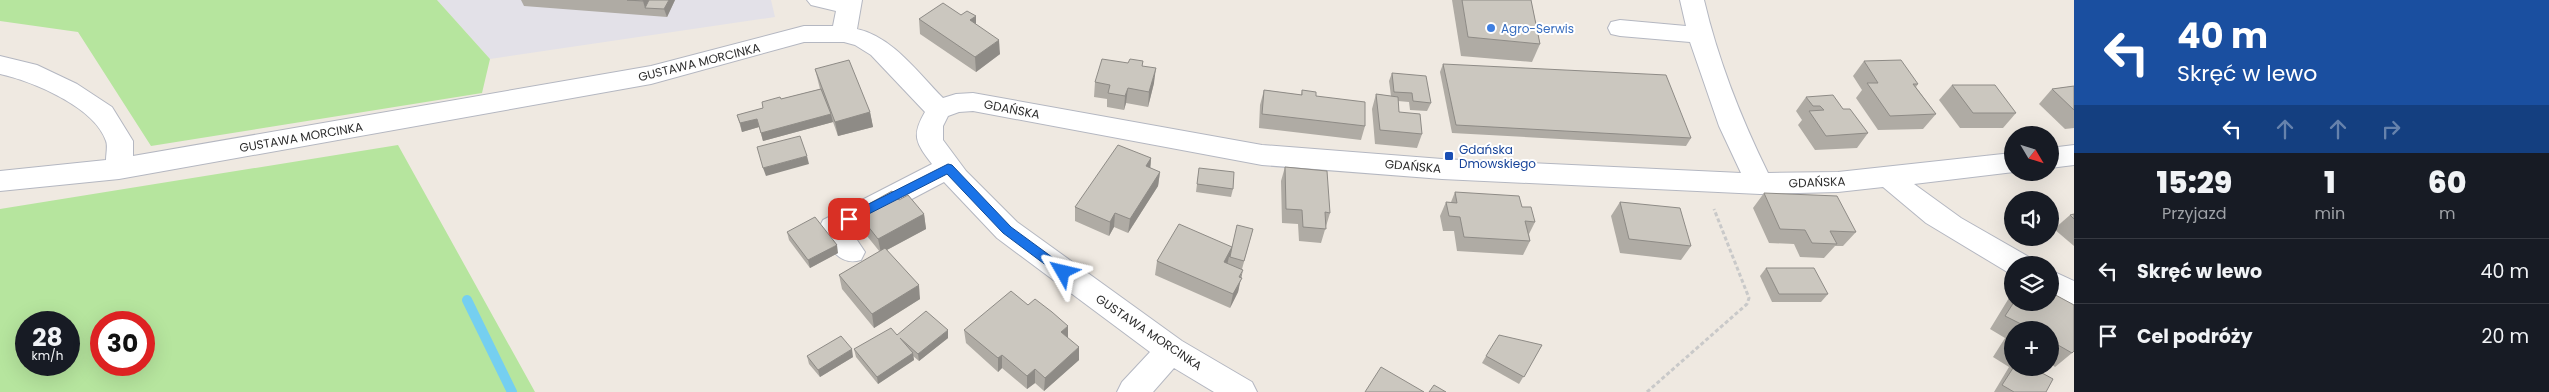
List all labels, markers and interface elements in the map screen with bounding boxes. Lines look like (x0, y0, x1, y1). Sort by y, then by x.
text: 40 m (2177, 11, 2268, 60)
place label: Agro-Serwis (1501, 20, 1574, 37)
icon: left (2094, 20, 2159, 85)
marker: Agro-Serwis (1485, 22, 1497, 34)
street label: GUSTAWA MORCINKA (636, 39, 762, 85)
text: Skręć w lewo (2177, 58, 2317, 89)
street label: GDAŃSKA (983, 95, 1041, 123)
icon: left (2218, 115, 2246, 143)
icon: ahead (2271, 115, 2299, 143)
icon: ahead (2324, 115, 2352, 143)
icon: right (2377, 115, 2405, 143)
street label: GUSTAWA MORCINKA (238, 118, 364, 156)
north arrow (2004, 126, 2059, 181)
map controls (2004, 126, 2059, 376)
place label: Gdańska Dmowskiego (1459, 141, 1536, 172)
marker: Gdańska Dmowskiego (1443, 150, 1455, 162)
street label: GDAŃSKA (1384, 155, 1442, 177)
text: 15:29 (2157, 161, 2232, 204)
text: 1 (2324, 161, 2336, 204)
text: 60 (2428, 161, 2467, 204)
street label: GDAŃSKA (1788, 173, 1846, 191)
button: sound (2004, 191, 2059, 246)
pin (828, 198, 870, 240)
text: Przyjazd (2162, 202, 2226, 225)
text: min (2315, 202, 2345, 225)
text: m (2439, 202, 2455, 225)
icon: arrive (835, 205, 863, 233)
position arrow (1036, 245, 1088, 297)
button: layers (2004, 256, 2059, 311)
icon: left (2094, 257, 2122, 285)
text: Skręć w lewo (2137, 258, 2262, 285)
text: 40 m (2480, 258, 2529, 285)
street label: GUSTAWA MORCINKA (1092, 290, 1206, 374)
speed limit sign: 30 (90, 311, 155, 376)
text: 28 (32, 320, 63, 355)
button: + (2004, 321, 2059, 376)
icon: arrive (2094, 322, 2122, 350)
text: Cel podróży (2137, 323, 2252, 350)
text: 20 m (2481, 323, 2529, 350)
text: km/h (32, 347, 63, 364)

